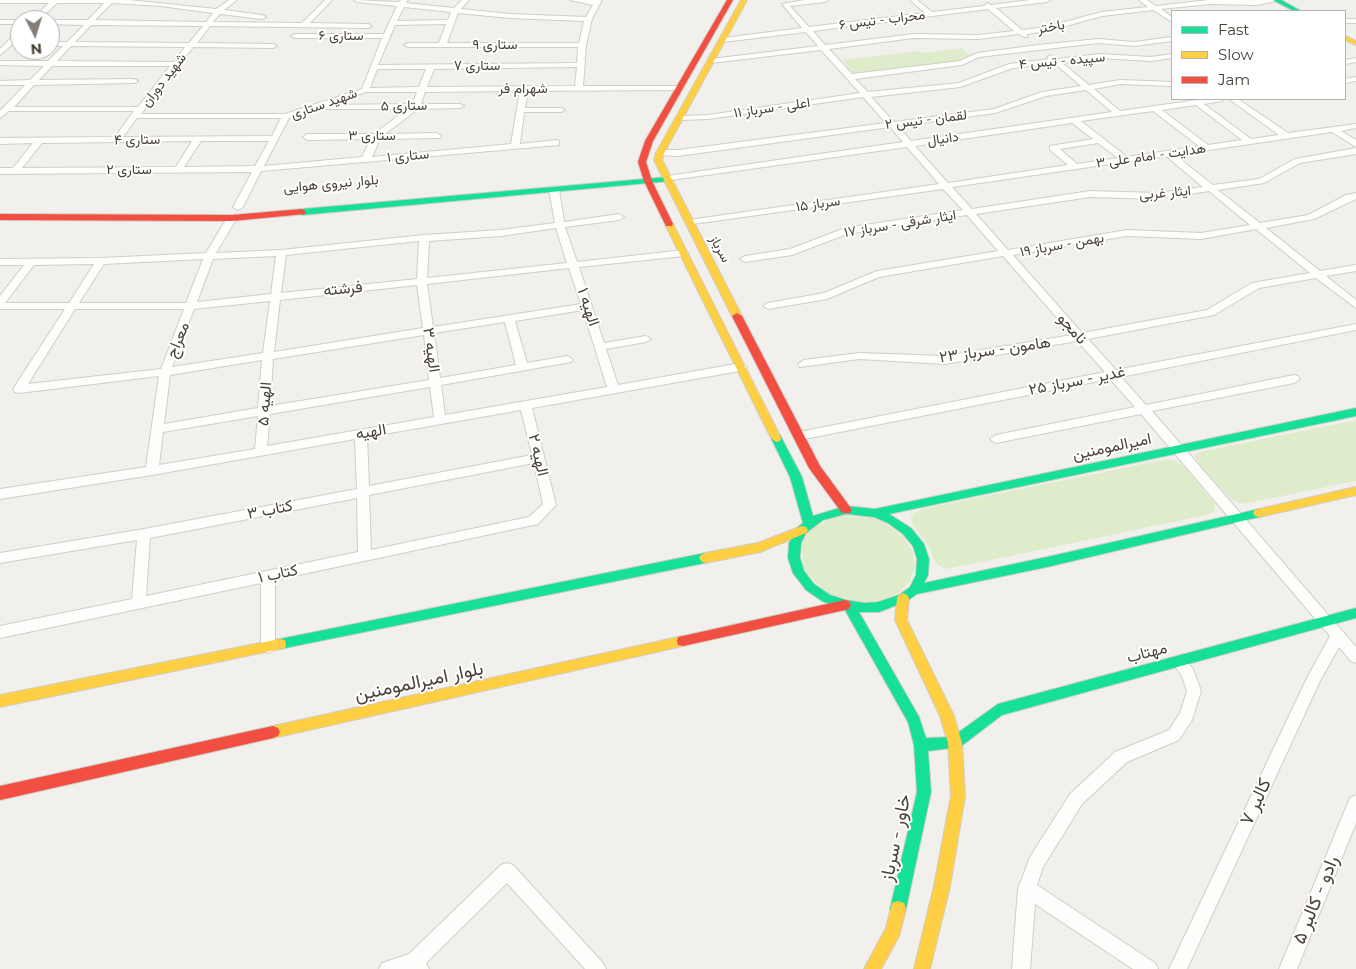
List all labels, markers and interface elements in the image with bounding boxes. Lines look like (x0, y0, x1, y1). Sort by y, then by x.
street label: محراب - تیس ۶ (838, 6, 926, 34)
north arrow (10, 10, 60, 60)
legend (1171, 10, 1346, 100)
street label: باختر (1036, 16, 1066, 38)
text: Fast (1218, 20, 1249, 39)
street label: ستاری ۶ (318, 28, 364, 44)
street label: ستاری ۹ (472, 37, 518, 53)
text: N (30, 39, 43, 58)
text: Slow (1218, 45, 1254, 64)
street label: سپیده - تیس ۴ (1018, 49, 1106, 73)
street label: شهید دوران (138, 50, 190, 110)
street label: ستاری ۷ (454, 58, 500, 74)
text: Jam (1218, 70, 1250, 89)
street label: شهرام فر (498, 81, 548, 97)
street label: شهید ستاری (289, 85, 359, 123)
street label: اعلی - سرباز ۱۱ (733, 94, 811, 122)
street label: ستاری ۵ (381, 97, 427, 115)
street label: لقمان - تیس ۲ (884, 107, 968, 133)
street label: ستاری ۳ (348, 128, 396, 144)
street label: دانیال (926, 128, 960, 150)
street label: ستاری ۴ (114, 131, 160, 149)
street label: هدایت - امام علی ۳ (1095, 140, 1207, 172)
street label: ستاری ۱ (386, 146, 430, 166)
street label: ستاری ۲ (106, 162, 152, 178)
street label: بلوار نیروی هوایی (283, 171, 379, 197)
street label: ایثار غربی (1138, 182, 1192, 204)
street label: سرباز ۱۵ (795, 193, 841, 215)
street label: ایثار شرقی - سرباز ۱۷ (843, 207, 957, 241)
street label: بهمن - سرباز ۱۹ (1019, 229, 1105, 261)
street label: سرباز (706, 232, 734, 266)
street label: فرشته (322, 277, 364, 301)
street label: الهیه ۱ (573, 285, 603, 329)
street label: نامجو (1053, 309, 1091, 349)
street label: معراج (162, 319, 194, 361)
street label: الهیه ۳ (418, 326, 444, 374)
street label: هامون - سرباز ۲۳ (938, 333, 1052, 367)
street label: غدیر - سرباز ۲۵ (1027, 362, 1127, 400)
street label: الهیه ۵ (254, 381, 276, 427)
street label: الهیه (354, 420, 388, 444)
street label: امیرالمومنین (1071, 429, 1153, 465)
street label: الهیه ۲ (524, 432, 552, 478)
street label: کتاب ۳ (246, 496, 294, 524)
street label: کتاب ۱ (256, 560, 300, 588)
street label: مهتاب (1125, 638, 1169, 668)
street label: بلوار امیرالمومنین (353, 657, 485, 707)
street label: کالبر ۷ (1235, 775, 1277, 829)
street label: خاور - سرباز (876, 792, 916, 884)
street label: رادو - کالبر ۵ (1288, 852, 1344, 948)

